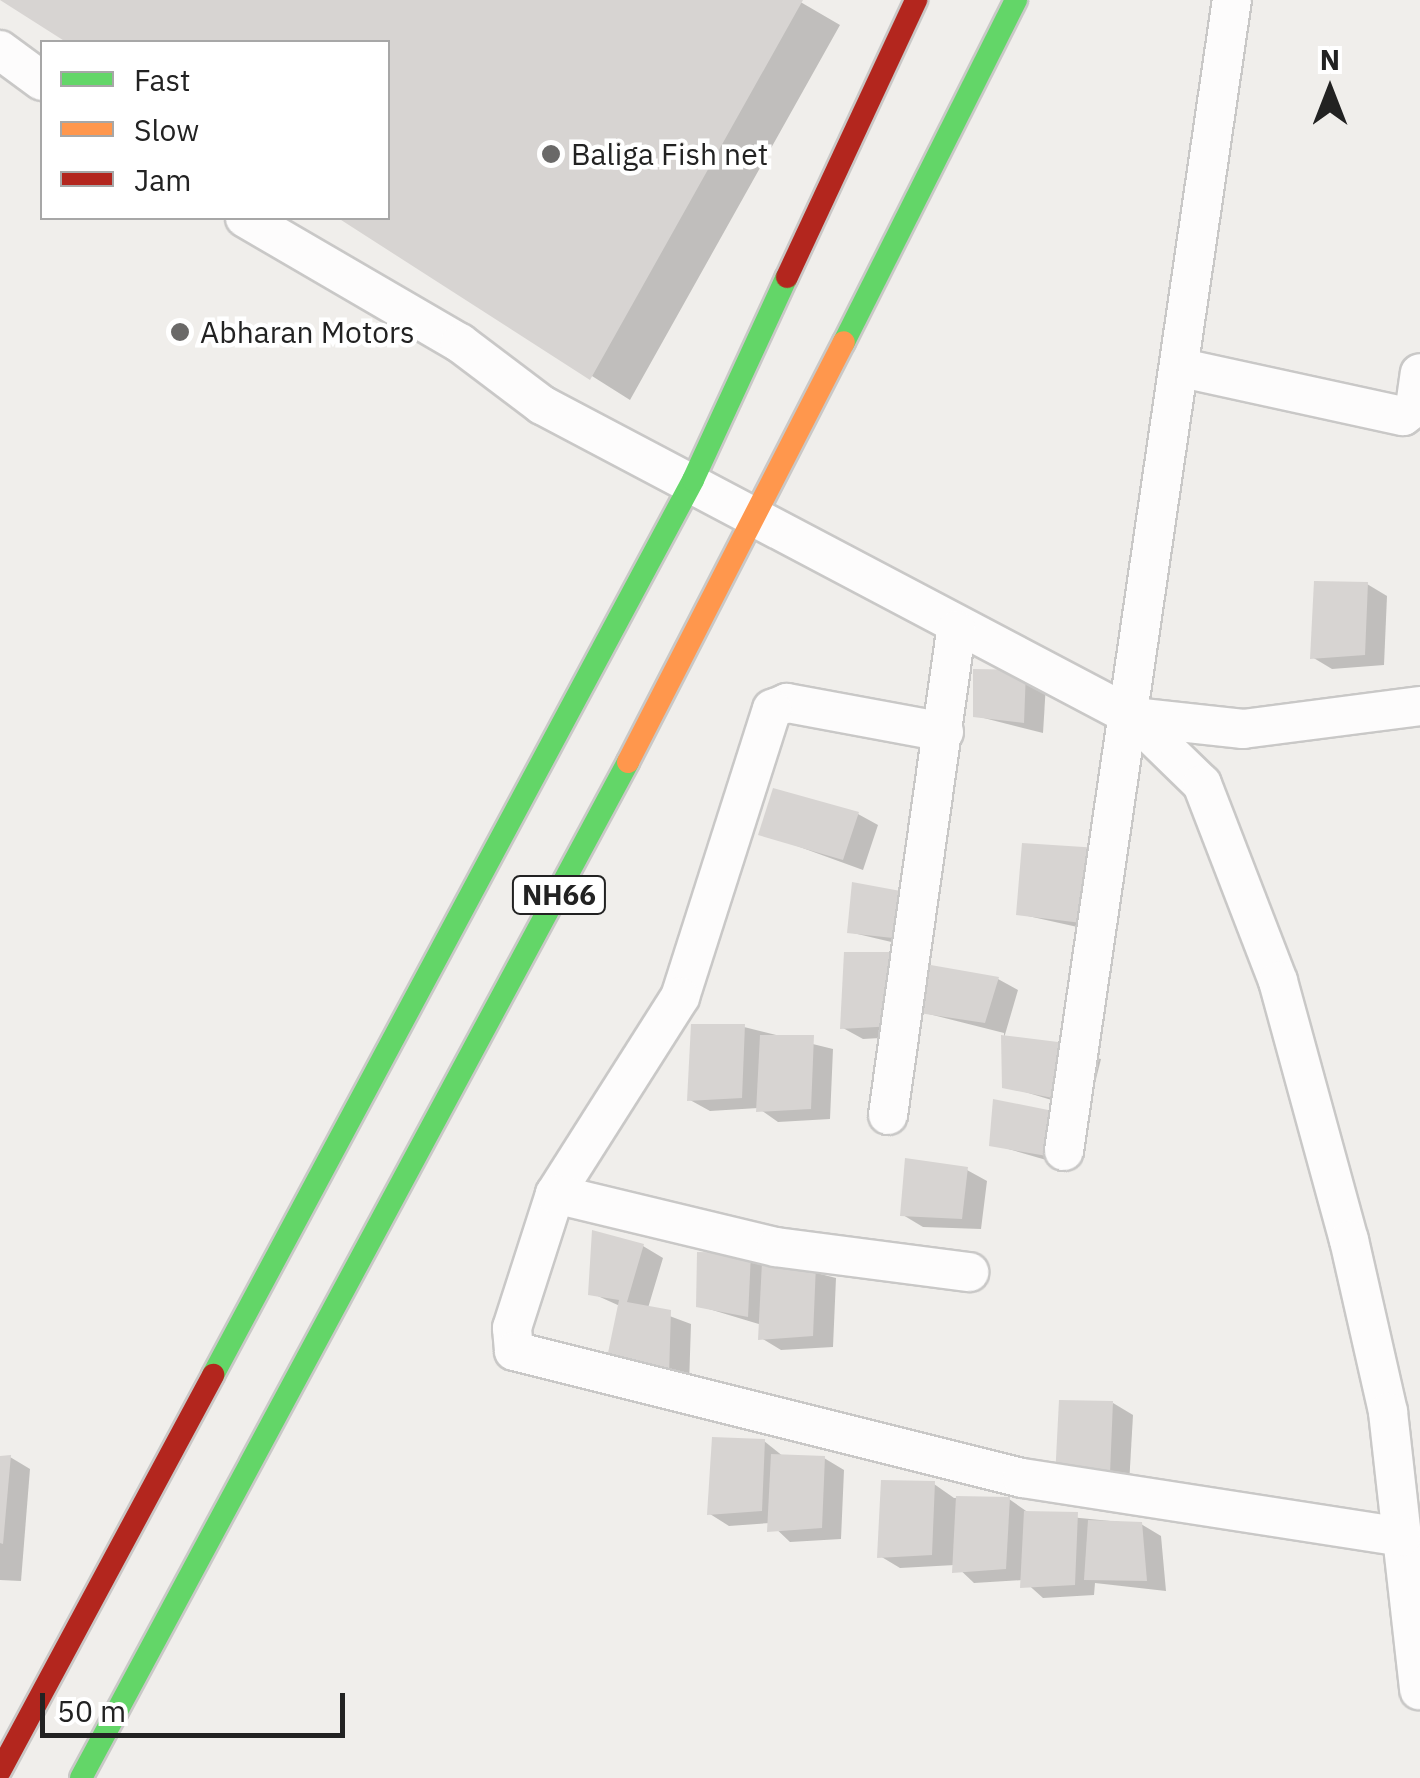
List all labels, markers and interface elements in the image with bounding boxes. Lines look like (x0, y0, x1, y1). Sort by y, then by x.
legend (40, 40, 390, 220)
north arrow (1280, 40, 1380, 140)
text: N (1320, 41, 1340, 78)
text: Fast (134, 60, 191, 99)
text: Slow (134, 110, 199, 149)
place label: Baliga Fish net (571, 136, 768, 172)
marker: Baliga Fish net (540, 143, 562, 165)
text: Jam (134, 160, 192, 199)
place label: Abharan Motors (200, 314, 415, 350)
marker: Abharan Motors (169, 321, 191, 343)
road number: NH66 (512, 872, 606, 918)
scale bar (45, 1673, 350, 1735)
text: 50 m (57, 1691, 126, 1730)

